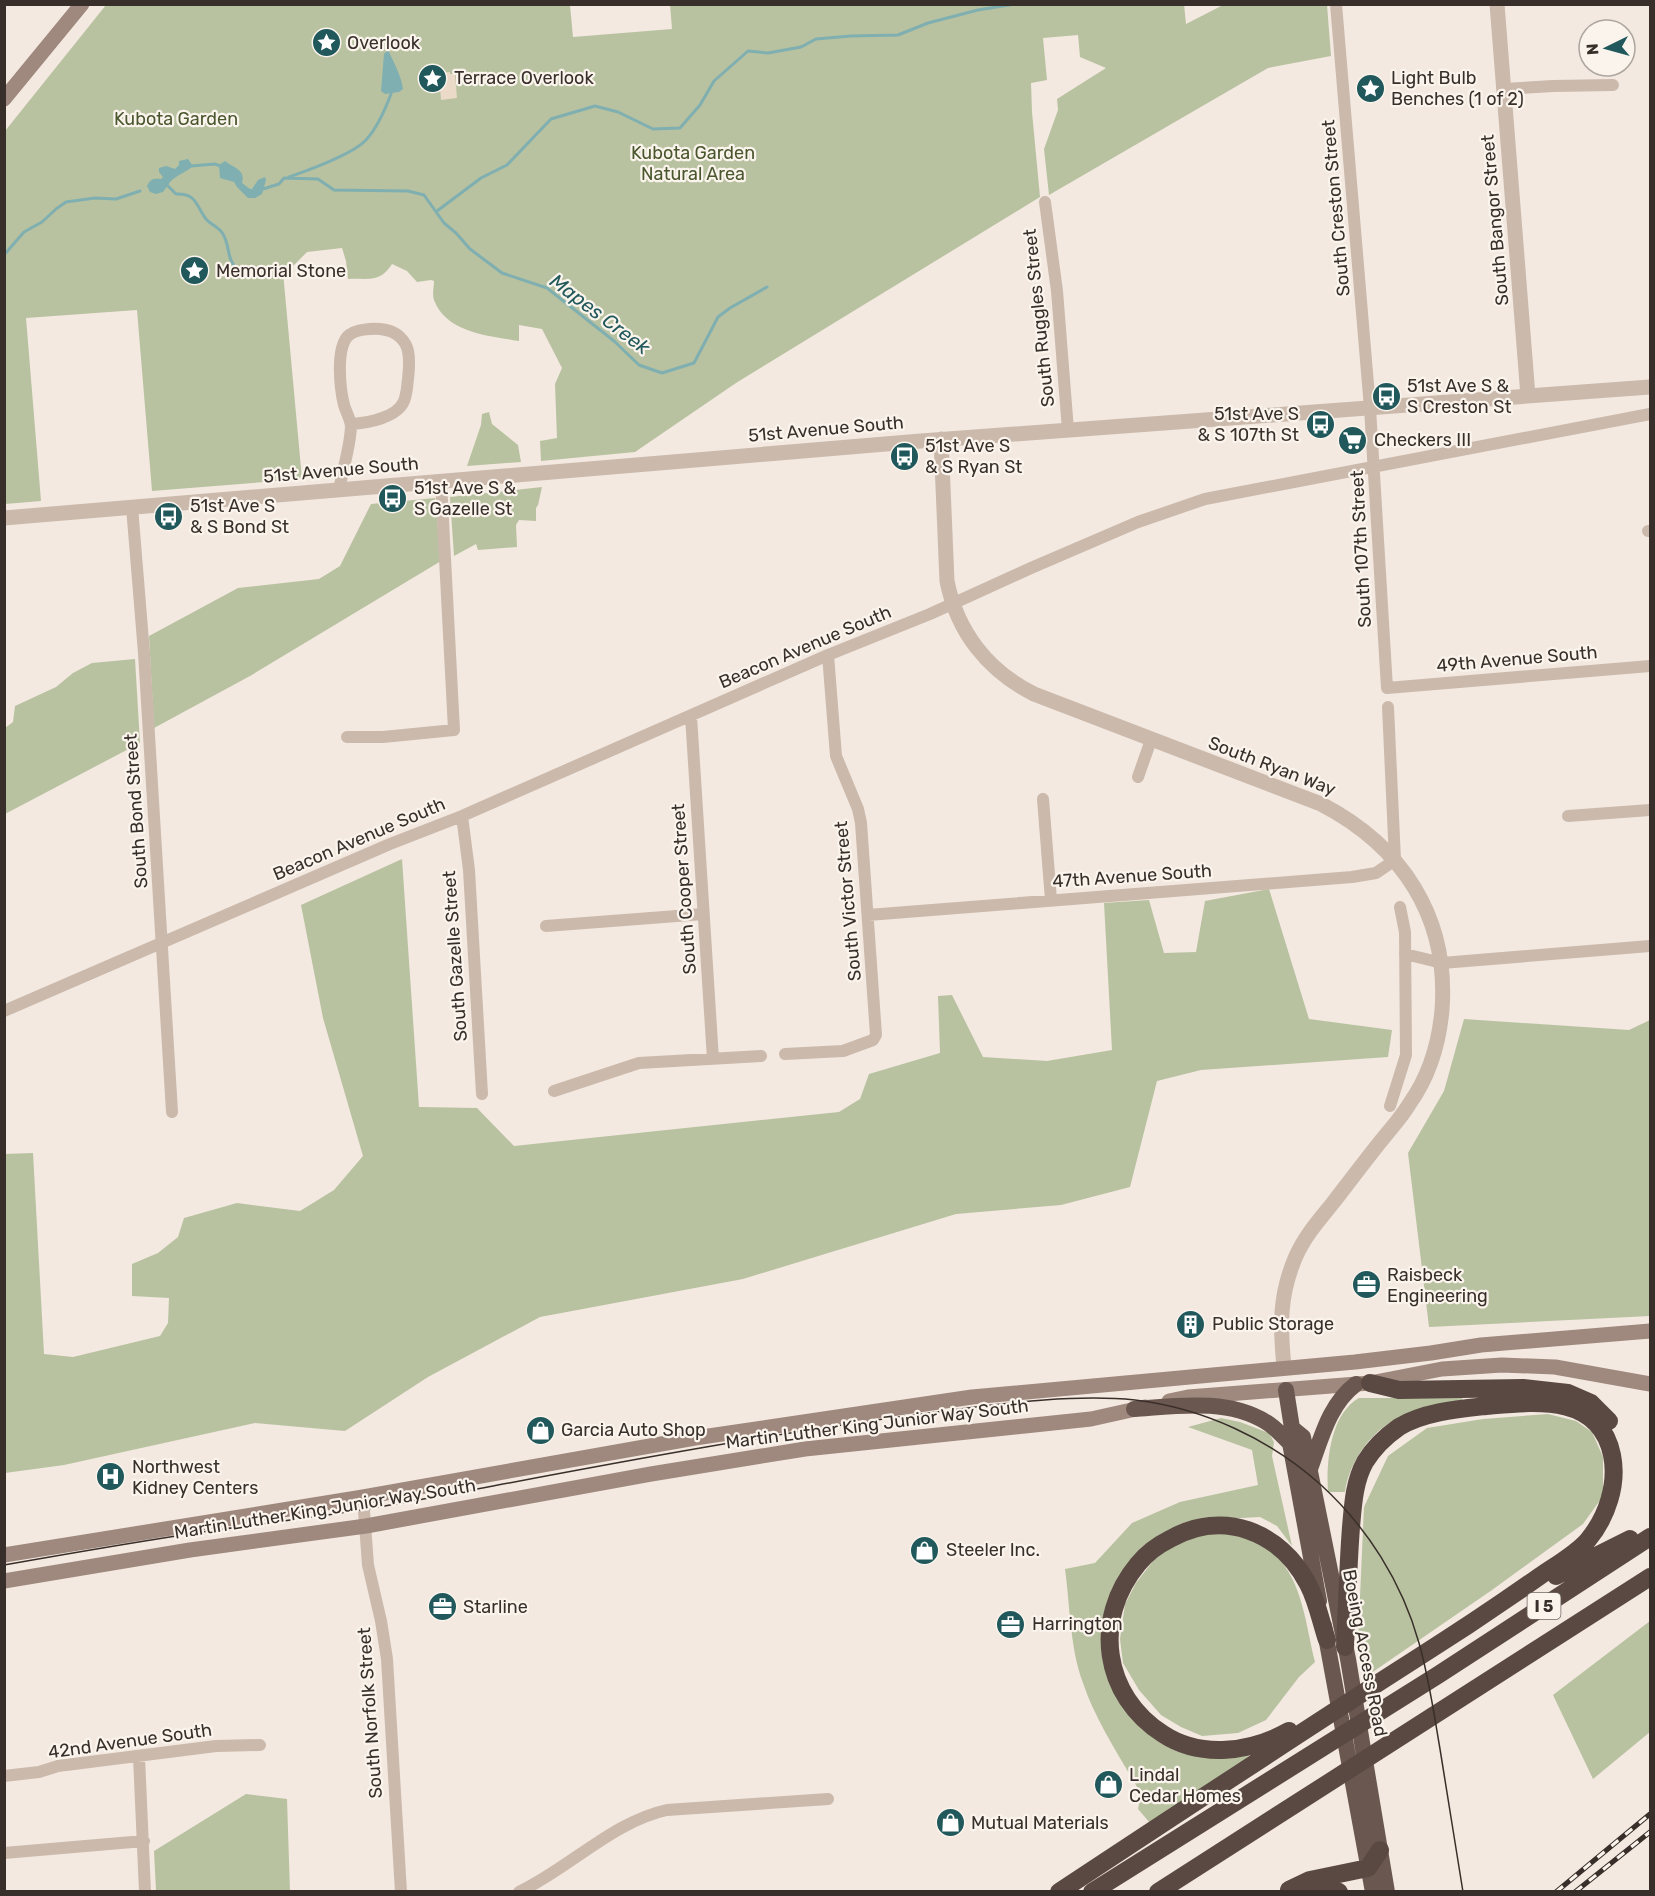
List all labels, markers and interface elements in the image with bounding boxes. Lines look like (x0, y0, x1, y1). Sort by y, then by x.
north arrow (1577, 18, 1637, 78)
place icon: Overlook (310, 27, 342, 59)
place label: Overlook (347, 32, 421, 54)
text: N (1583, 43, 1603, 56)
place icon: Terrace Overlook (417, 62, 449, 94)
place label: Terrace Overlook (454, 67, 594, 89)
place label: Light Bulb Benches (1 of 2) (1391, 67, 1524, 110)
place icon: Light Bulb Benches (1 of 2) (1354, 72, 1386, 104)
park label: Kubota Garden (114, 108, 238, 130)
street label: South Creston Street (1317, 119, 1355, 297)
street label: South Bangor Street (1477, 134, 1513, 306)
park label: Kubota Garden Natural Area (631, 142, 755, 185)
street label: South Ruggles Street (1019, 228, 1059, 408)
place icon: Memorial Stone (179, 255, 211, 287)
place label: Memorial Stone (216, 260, 346, 282)
water label: Mapes Creek (545, 269, 655, 360)
place label: 51st Ave S & S Creston St (1407, 375, 1511, 418)
bus stop icon: 51st Ave S & S Creston St (1370, 380, 1402, 412)
place label: 51st Ave S & S 107th St (1197, 403, 1299, 446)
bus stop icon: 51st Ave S & S 107th St (1304, 408, 1336, 440)
street label: 51st Avenue South (747, 411, 905, 447)
supermarket icon: Checkers III (1337, 424, 1369, 456)
place label: Checkers III (1374, 429, 1471, 451)
place label: 51st Ave S & S Ryan St (925, 435, 1022, 478)
bus stop icon: 51st Ave S & S Ryan St (888, 440, 920, 472)
street label: 51st Avenue South (262, 452, 420, 488)
street label: South 107th Street (1346, 470, 1376, 628)
place label: 51st Ave S & S Gazelle St (414, 477, 516, 520)
bus stop icon: 51st Ave S & S Gazelle St (377, 482, 409, 514)
place label: 51st Ave S & S Bond St (190, 495, 289, 538)
bus stop icon: 51st Ave S & S Bond St (153, 500, 185, 532)
street label: Beacon Avenue South (716, 601, 894, 693)
street label: 49th Avenue South (1436, 641, 1598, 677)
street label: South Ryan Way (1205, 732, 1339, 800)
street label: South Bond Street (120, 733, 152, 889)
street label: Beacon Avenue South (270, 793, 448, 885)
street label: South Cooper Street (667, 803, 701, 975)
street label: South Victor Street (830, 820, 866, 982)
street label: 47th Avenue South (1052, 859, 1212, 893)
street label: South Gazelle Street (438, 870, 472, 1042)
place label: Raisbeck Engineering (1387, 1264, 1488, 1307)
office icon: Raisbeck Engineering (1350, 1269, 1382, 1301)
building icon: Public Storage (1175, 1308, 1207, 1340)
place label: Public Storage (1212, 1313, 1334, 1335)
street label: Martin Luther King Junior Way South (724, 1395, 1030, 1453)
shop icon: Garcia Auto Shop (524, 1414, 556, 1446)
place label: Garcia Auto Shop (561, 1419, 706, 1441)
place label: Northwest Kidney Centers (132, 1456, 258, 1499)
hospital icon: Northwest Kidney Centers (95, 1461, 127, 1493)
street label: Martin Luther King Junior Way South (173, 1474, 477, 1544)
shop icon: Steeler Inc. (909, 1534, 941, 1566)
place label: Steeler Inc. (946, 1539, 1040, 1561)
street label: Boeing Access Road (1338, 1568, 1392, 1738)
office icon: Starline (426, 1591, 458, 1623)
road number: I 5 (1528, 1593, 1560, 1619)
place label: Starline (463, 1596, 528, 1618)
office icon: Harrington (995, 1608, 1027, 1640)
place label: Harrington (1032, 1613, 1123, 1635)
street label: South Norfolk Street (353, 1627, 387, 1799)
street label: 42nd Avenue South (47, 1719, 213, 1763)
place label: Lindal Cedar Homes (1129, 1764, 1241, 1807)
shop icon: Lindal Cedar Homes (1092, 1769, 1124, 1801)
shop icon: Mutual Materials (934, 1807, 966, 1839)
place label: Mutual Materials (971, 1812, 1109, 1834)

